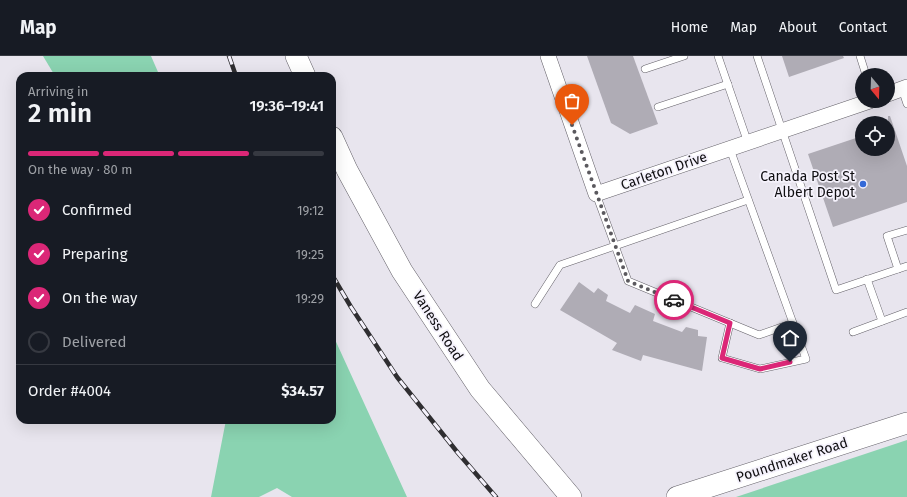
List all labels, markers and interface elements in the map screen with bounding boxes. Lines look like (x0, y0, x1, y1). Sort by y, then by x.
text: Map (20, 16, 57, 39)
text: Home (671, 19, 708, 36)
text: Map (730, 19, 757, 36)
text: About (779, 19, 817, 36)
text: Contact (839, 19, 887, 36)
north arrow (855, 68, 895, 108)
map controls (855, 68, 895, 156)
text: Arriving in (28, 84, 88, 99)
pin (555, 84, 589, 125)
icon: bag (561, 90, 583, 112)
text: 19:36–19:41 (249, 97, 324, 115)
text: 2 min (28, 98, 92, 129)
button: locate (855, 116, 895, 156)
street label: Carleton Drive (619, 148, 709, 194)
text: On the way · 80 m (28, 162, 132, 177)
place label: Canada Post St Albert Depot (760, 168, 856, 201)
marker: Canada Post St Albert Depot (858, 179, 868, 189)
icon: check (28, 199, 50, 221)
text: Confirmed (62, 201, 132, 219)
text: 19:12 (297, 203, 324, 218)
icon: check (28, 243, 50, 265)
text: Preparing (62, 245, 127, 263)
text: 19:25 (295, 247, 324, 262)
courier (654, 280, 694, 320)
icon: check (28, 287, 50, 309)
street label: Vaness Road (409, 288, 467, 364)
text: On the way (62, 289, 137, 307)
icon: car (663, 289, 685, 311)
text: 19:29 (295, 291, 324, 306)
pin (773, 321, 807, 362)
icon: home (779, 327, 801, 349)
text: Delivered (62, 333, 126, 351)
text: Order #4004 (28, 382, 111, 400)
text: $34.57 (281, 382, 324, 400)
street label: Poundmaker Road (734, 434, 850, 486)

